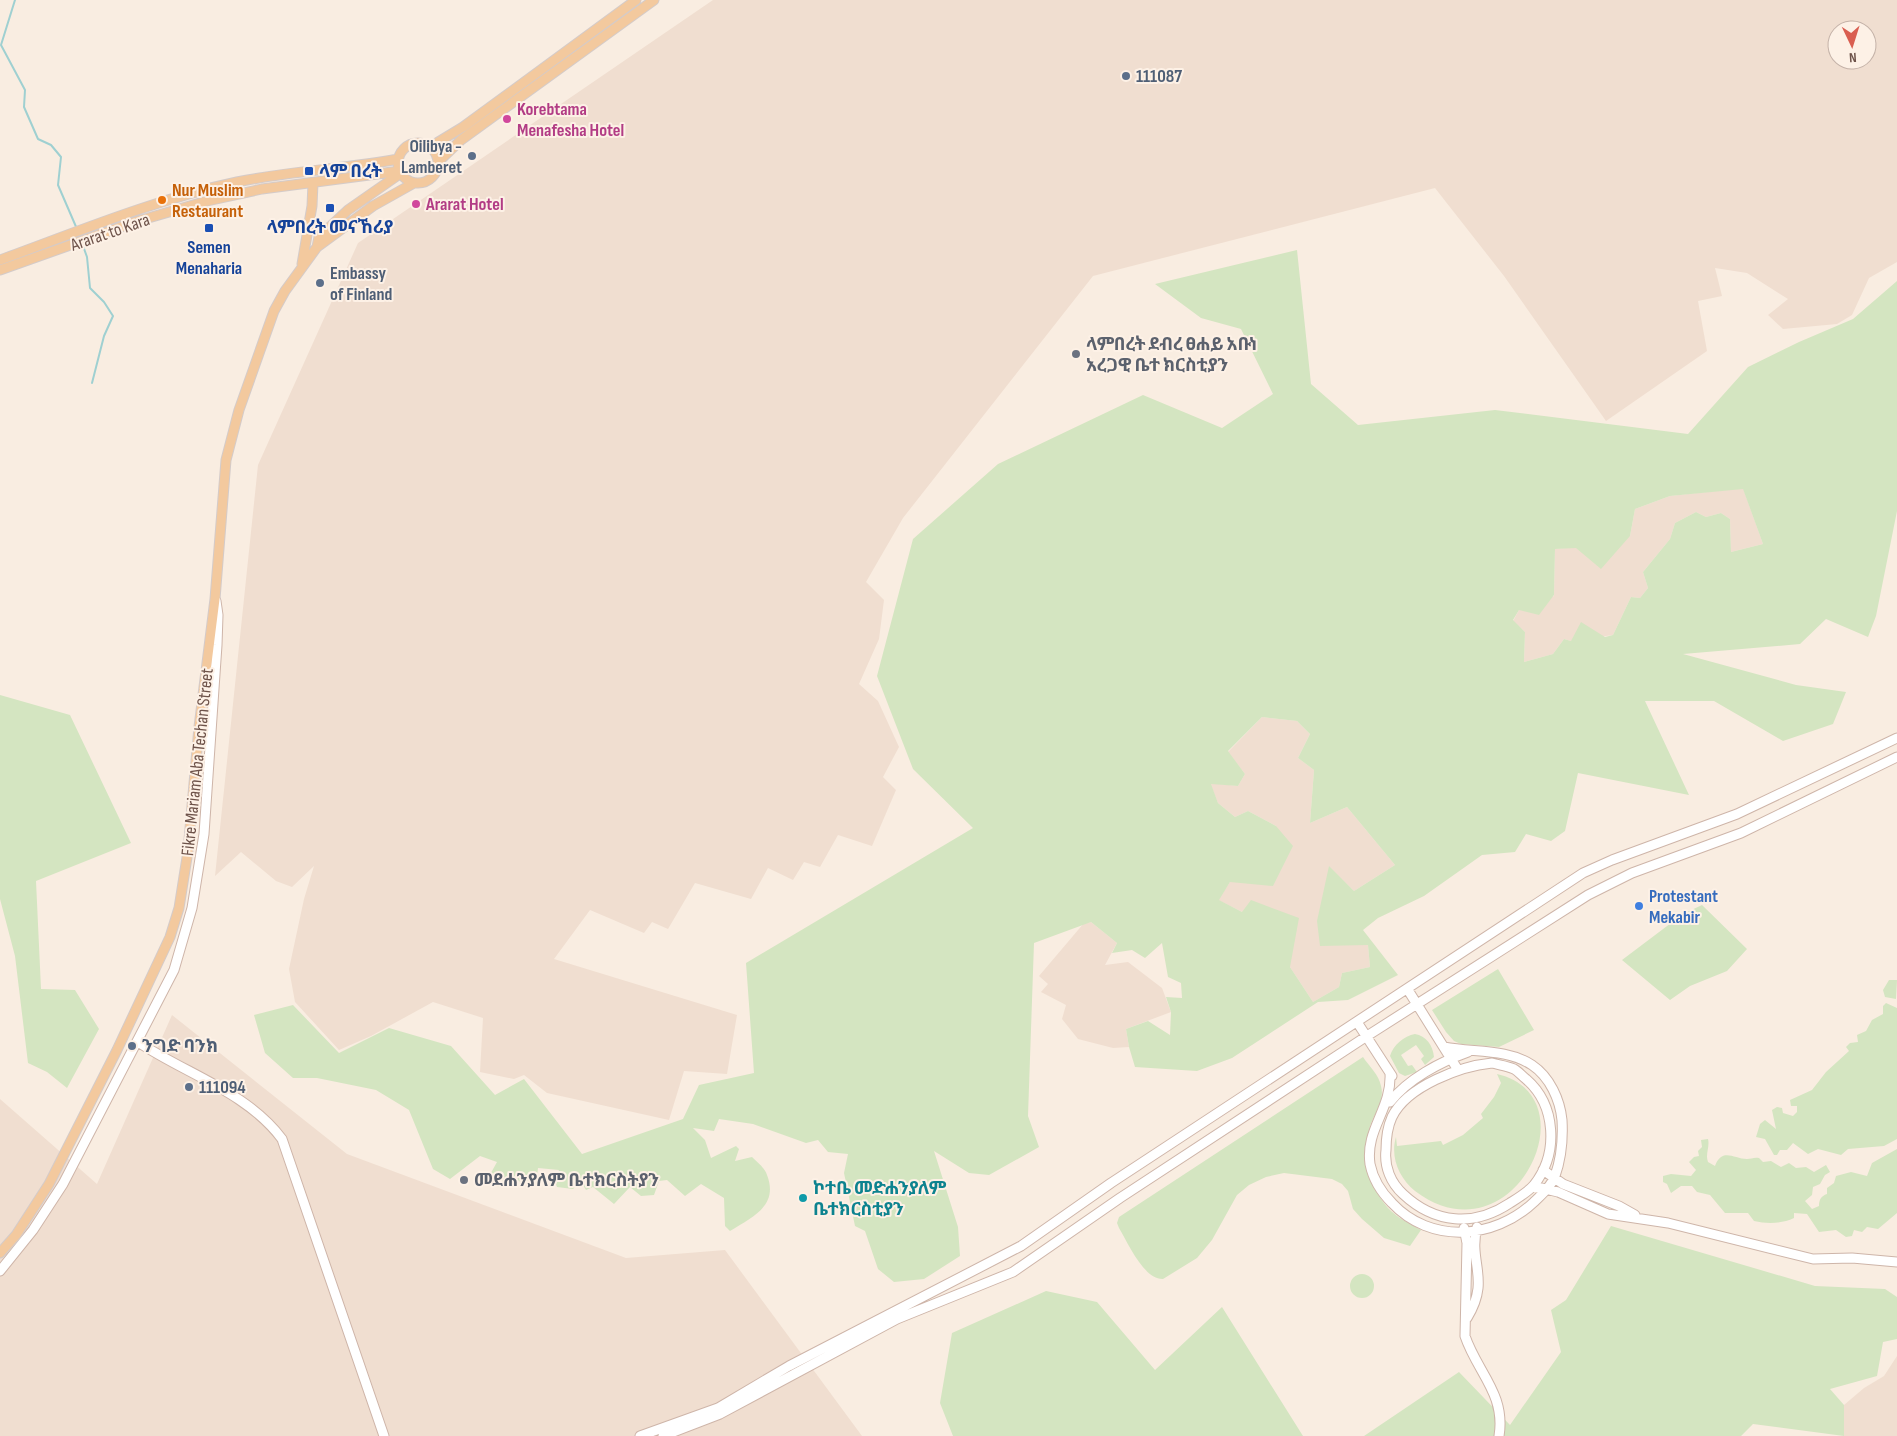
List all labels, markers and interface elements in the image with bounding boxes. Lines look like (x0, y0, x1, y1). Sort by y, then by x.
north arrow (1827, 20, 1877, 70)
text: N (1849, 49, 1857, 66)
place label: 111087 (1136, 66, 1182, 87)
marker: 111087 (1120, 70, 1132, 82)
place label: Korebtama Menafesha Hotel (517, 99, 624, 141)
marker: Korebtama Menafesha Hotel (501, 113, 513, 125)
place label: Oilibya - Lamberet (401, 136, 462, 178)
marker: Oilibya - Lamberet (466, 150, 478, 162)
place label: ላም በረት (319, 161, 382, 182)
marker: ላም በረት (303, 165, 315, 177)
place label: Nur Muslim Restaurant (172, 180, 244, 222)
marker: Nur Muslim Restaurant (156, 194, 168, 206)
place label: Ararat Hotel (425, 194, 504, 215)
marker: Ararat Hotel (410, 198, 422, 210)
marker: ላምበረት መናኸሪያ (324, 202, 336, 214)
street label: Ararat to Kara (67, 209, 153, 256)
place label: ላምበረት መናኸሪያ (267, 217, 394, 238)
marker: Semen Menaharia (203, 222, 215, 234)
place label: Semen Menaharia (176, 237, 242, 279)
place label: Embassy of Finland (330, 263, 392, 305)
marker: Embassy of Finland (314, 277, 326, 289)
place label: ላምበረት ደብረ ፀሐይ አቡነ አረጋዊ ቤተ ክርስቲያን (1086, 334, 1257, 376)
marker: ላምበረት ደብረ ፀሐይ አቡነ አረጋዊ ቤተ ክርስቲያን (1070, 348, 1082, 360)
street label: Fikre Mariam Aba Techan Street (177, 667, 218, 857)
place label: Protestant Mekabir (1649, 886, 1718, 928)
marker: Protestant Mekabir (1633, 900, 1645, 912)
place label: ንግድ ባንክ (142, 1036, 218, 1057)
marker: ንግድ ባንክ (126, 1040, 138, 1052)
place label: 111094 (199, 1077, 246, 1098)
marker: 111094 (183, 1081, 195, 1093)
place label: መደሐንያለም ቤተክርስትያን (474, 1170, 659, 1191)
marker: መደሐንያለም ቤተክርስትያን (458, 1174, 470, 1186)
place label: ኮተቤ መድሐንያለም ቤተክርስቲያን (813, 1178, 947, 1220)
marker: ኮተቤ መድሐንያለም ቤተክርስቲያን (797, 1192, 809, 1204)

